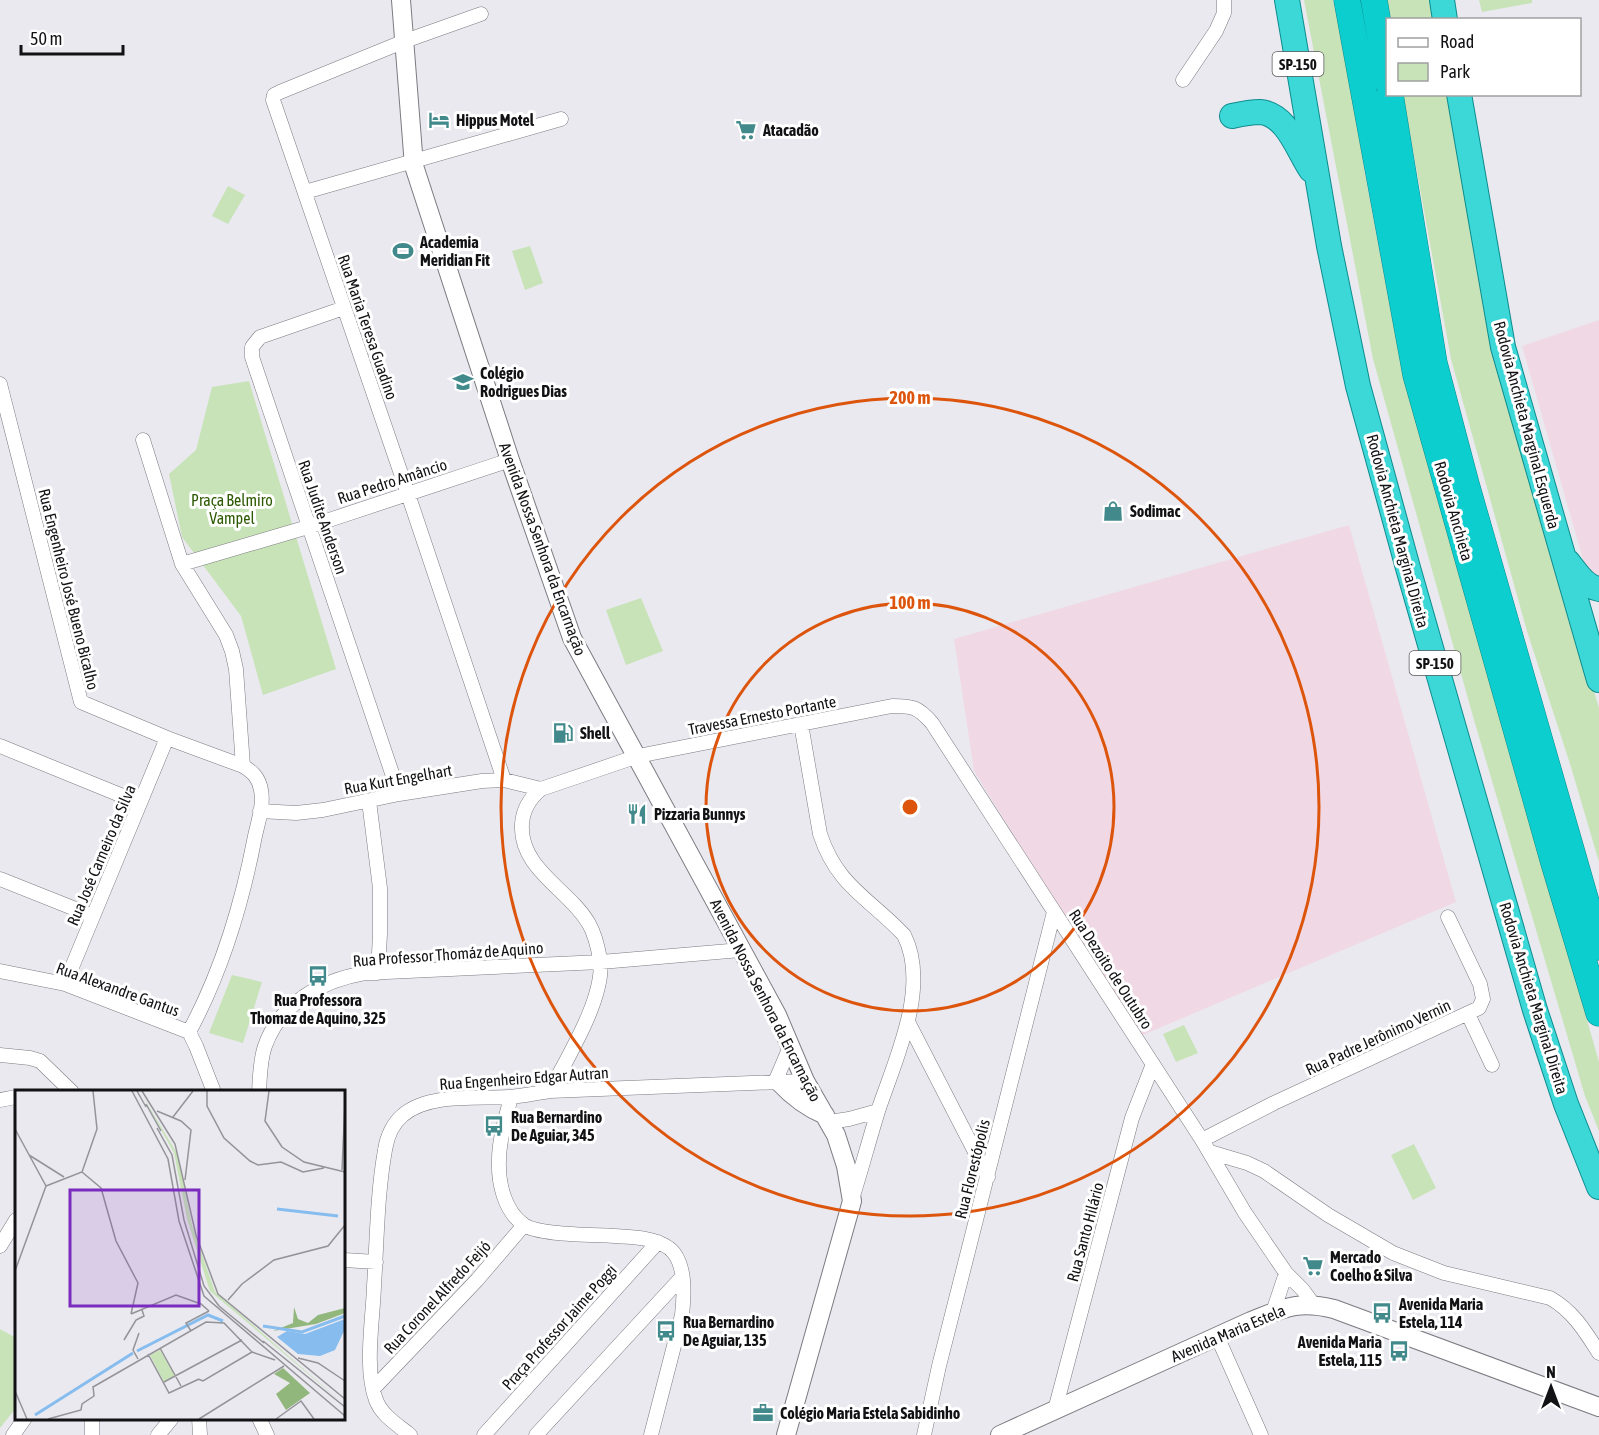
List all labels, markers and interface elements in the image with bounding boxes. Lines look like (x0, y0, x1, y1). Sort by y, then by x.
scale bar (21, 18, 123, 56)
legend (1386, 18, 1581, 96)
text: 50 m (30, 28, 62, 49)
text: Road (1440, 31, 1474, 52)
road number: SP-150 (1272, 52, 1324, 76)
text: Park (1440, 61, 1470, 82)
hotel icon: Hippus Motel (427, 108, 451, 132)
place label: Hippus Motel (456, 111, 535, 129)
supermarket icon: Atacadão (734, 118, 758, 142)
place label: Atacadão (762, 121, 819, 139)
place label: Academia Meridian Fit (419, 233, 490, 269)
sports icon: Academia Meridian Fit (391, 239, 415, 263)
street label: Rua Maria Teresa Guadino (335, 252, 401, 402)
street label: Rodovia Anchieta Marginal Esquerda (1490, 319, 1563, 531)
place label: Colégio Rodrigues Dias (480, 364, 567, 400)
school or university icon: Colégio Rodrigues Dias (451, 370, 475, 394)
text: 200 m (890, 387, 930, 408)
street label: Rodovia Anchieta Marginal Direita (1362, 432, 1433, 630)
street label: Avenida Nossa Senhora da Encarnação (495, 440, 590, 658)
street label: Rua Pedro Amâncio (335, 455, 449, 507)
street label: Rua Judite Anderson (295, 458, 351, 576)
street label: Rodovia Anchieta (1431, 459, 1477, 563)
street label: Rua Engenheiro José Bueno Bicalho (34, 487, 103, 692)
park label: Praça Belmiro Vampel (191, 491, 273, 528)
shop icon: Sodimac (1101, 499, 1125, 523)
place label: Sodimac (1130, 502, 1180, 520)
text: 100 m (890, 592, 930, 613)
road number: SP-150 (1410, 651, 1460, 675)
street label: Travessa Ernesto Portante (687, 692, 837, 738)
fuel station icon: Shell (551, 721, 575, 745)
place label: Shell (580, 724, 611, 742)
street label: Rua Kurt Engelhart (343, 761, 454, 798)
street label: Rua José Carneiro da Silva (63, 782, 139, 928)
centre of rings (900, 797, 920, 817)
restaurant icon: Pizzaria Bunnys (625, 802, 649, 826)
place label: Pizzaria Bunnys (654, 805, 746, 823)
street label: Avenida Nossa Senhora da Encarnação (706, 896, 825, 1105)
street label: Rodovia Anchieta Marginal Direita (1495, 900, 1572, 1096)
street label: Rua Dezoito de Outubro (1066, 906, 1156, 1032)
street label: Rua Professor Thomáz de Aquino (352, 938, 544, 971)
street label: Rua Alexandre Gantus (54, 958, 182, 1020)
bus stop icon: Rua Professora Thomaz de Aquino, 325 (306, 964, 330, 988)
place label: Rua Professora Thomaz de Aquino, 325 (250, 991, 386, 1027)
street label: Rua Padre Jerônimo Vernin (1303, 995, 1453, 1079)
street label: Rua Engenheiro Edgar Autran (439, 1063, 609, 1094)
inset map (15, 1090, 345, 1420)
place label: Rua Bernardino De Aguiar, 345 (511, 1108, 603, 1144)
bus stop icon: Rua Bernardino De Aguiar, 345 (482, 1114, 506, 1138)
street label: Rua Florestópolis (951, 1117, 994, 1221)
street label: Rua Santo Hilário (1063, 1180, 1107, 1284)
street label: Rua Coronel Alfredo Feijó (380, 1237, 495, 1358)
place label: Mercado Coelho & Silva (1330, 1248, 1413, 1284)
supermarket icon: Mercado Coelho & Silva (1301, 1254, 1325, 1278)
street label: Praça Professor Jaime Poggi (498, 1261, 621, 1394)
place label: Avenida Maria Estela, 114 (1398, 1295, 1483, 1331)
street label: Avenida Maria Estela (1168, 1301, 1288, 1365)
bus stop icon: Avenida Maria Estela, 114 (1370, 1301, 1394, 1325)
place label: Rua Bernardino De Aguiar, 135 (683, 1313, 775, 1349)
bus stop icon: Rua Bernardino De Aguiar, 135 (654, 1319, 678, 1343)
place label: Avenida Maria Estela, 115 (1297, 1333, 1382, 1369)
bus stop icon: Avenida Maria Estela, 115 (1387, 1339, 1411, 1363)
north arrow (1521, 1357, 1581, 1417)
text: N (1546, 1363, 1556, 1381)
office icon: Colégio Maria Estela Sabidinho (751, 1401, 775, 1425)
place label: Colégio Maria Estela Sabidinho (780, 1404, 961, 1422)

